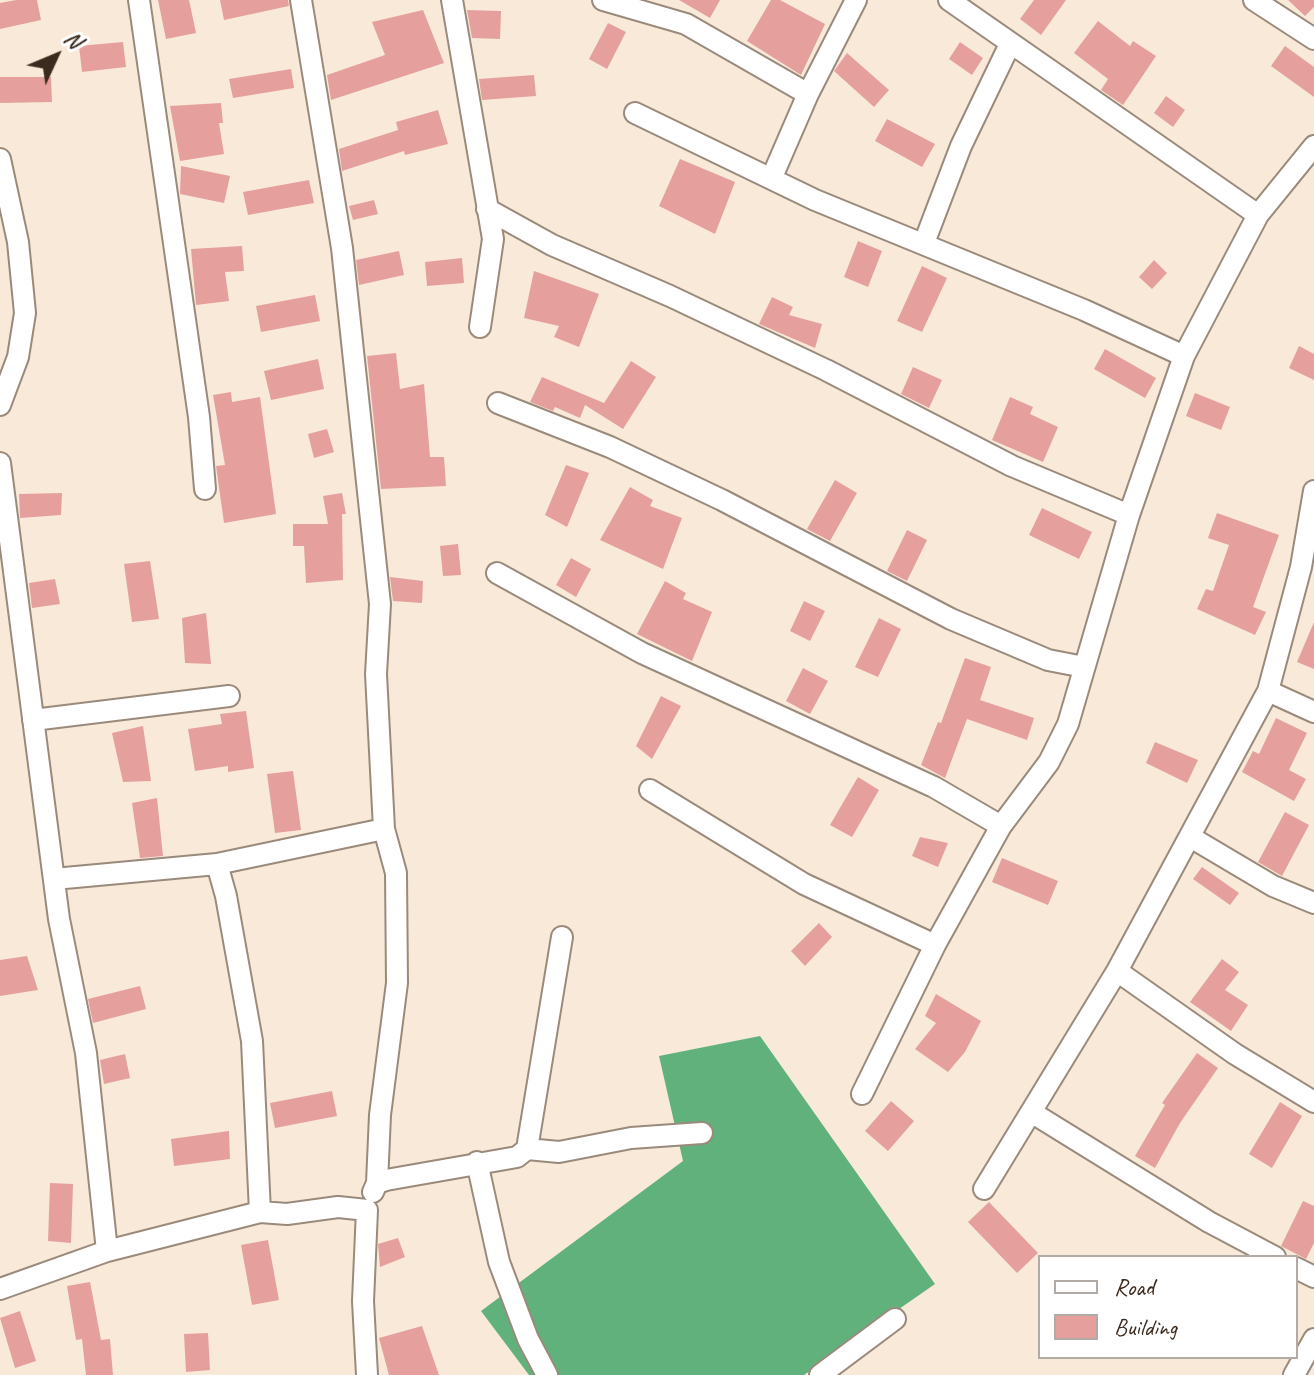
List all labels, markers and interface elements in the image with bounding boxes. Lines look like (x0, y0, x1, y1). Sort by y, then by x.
north arrow (16, 16, 96, 96)
text: N (58, 25, 88, 54)
legend (1038, 1255, 1298, 1359)
text: Road (1114, 1272, 1154, 1302)
text: Building (1114, 1312, 1177, 1342)

